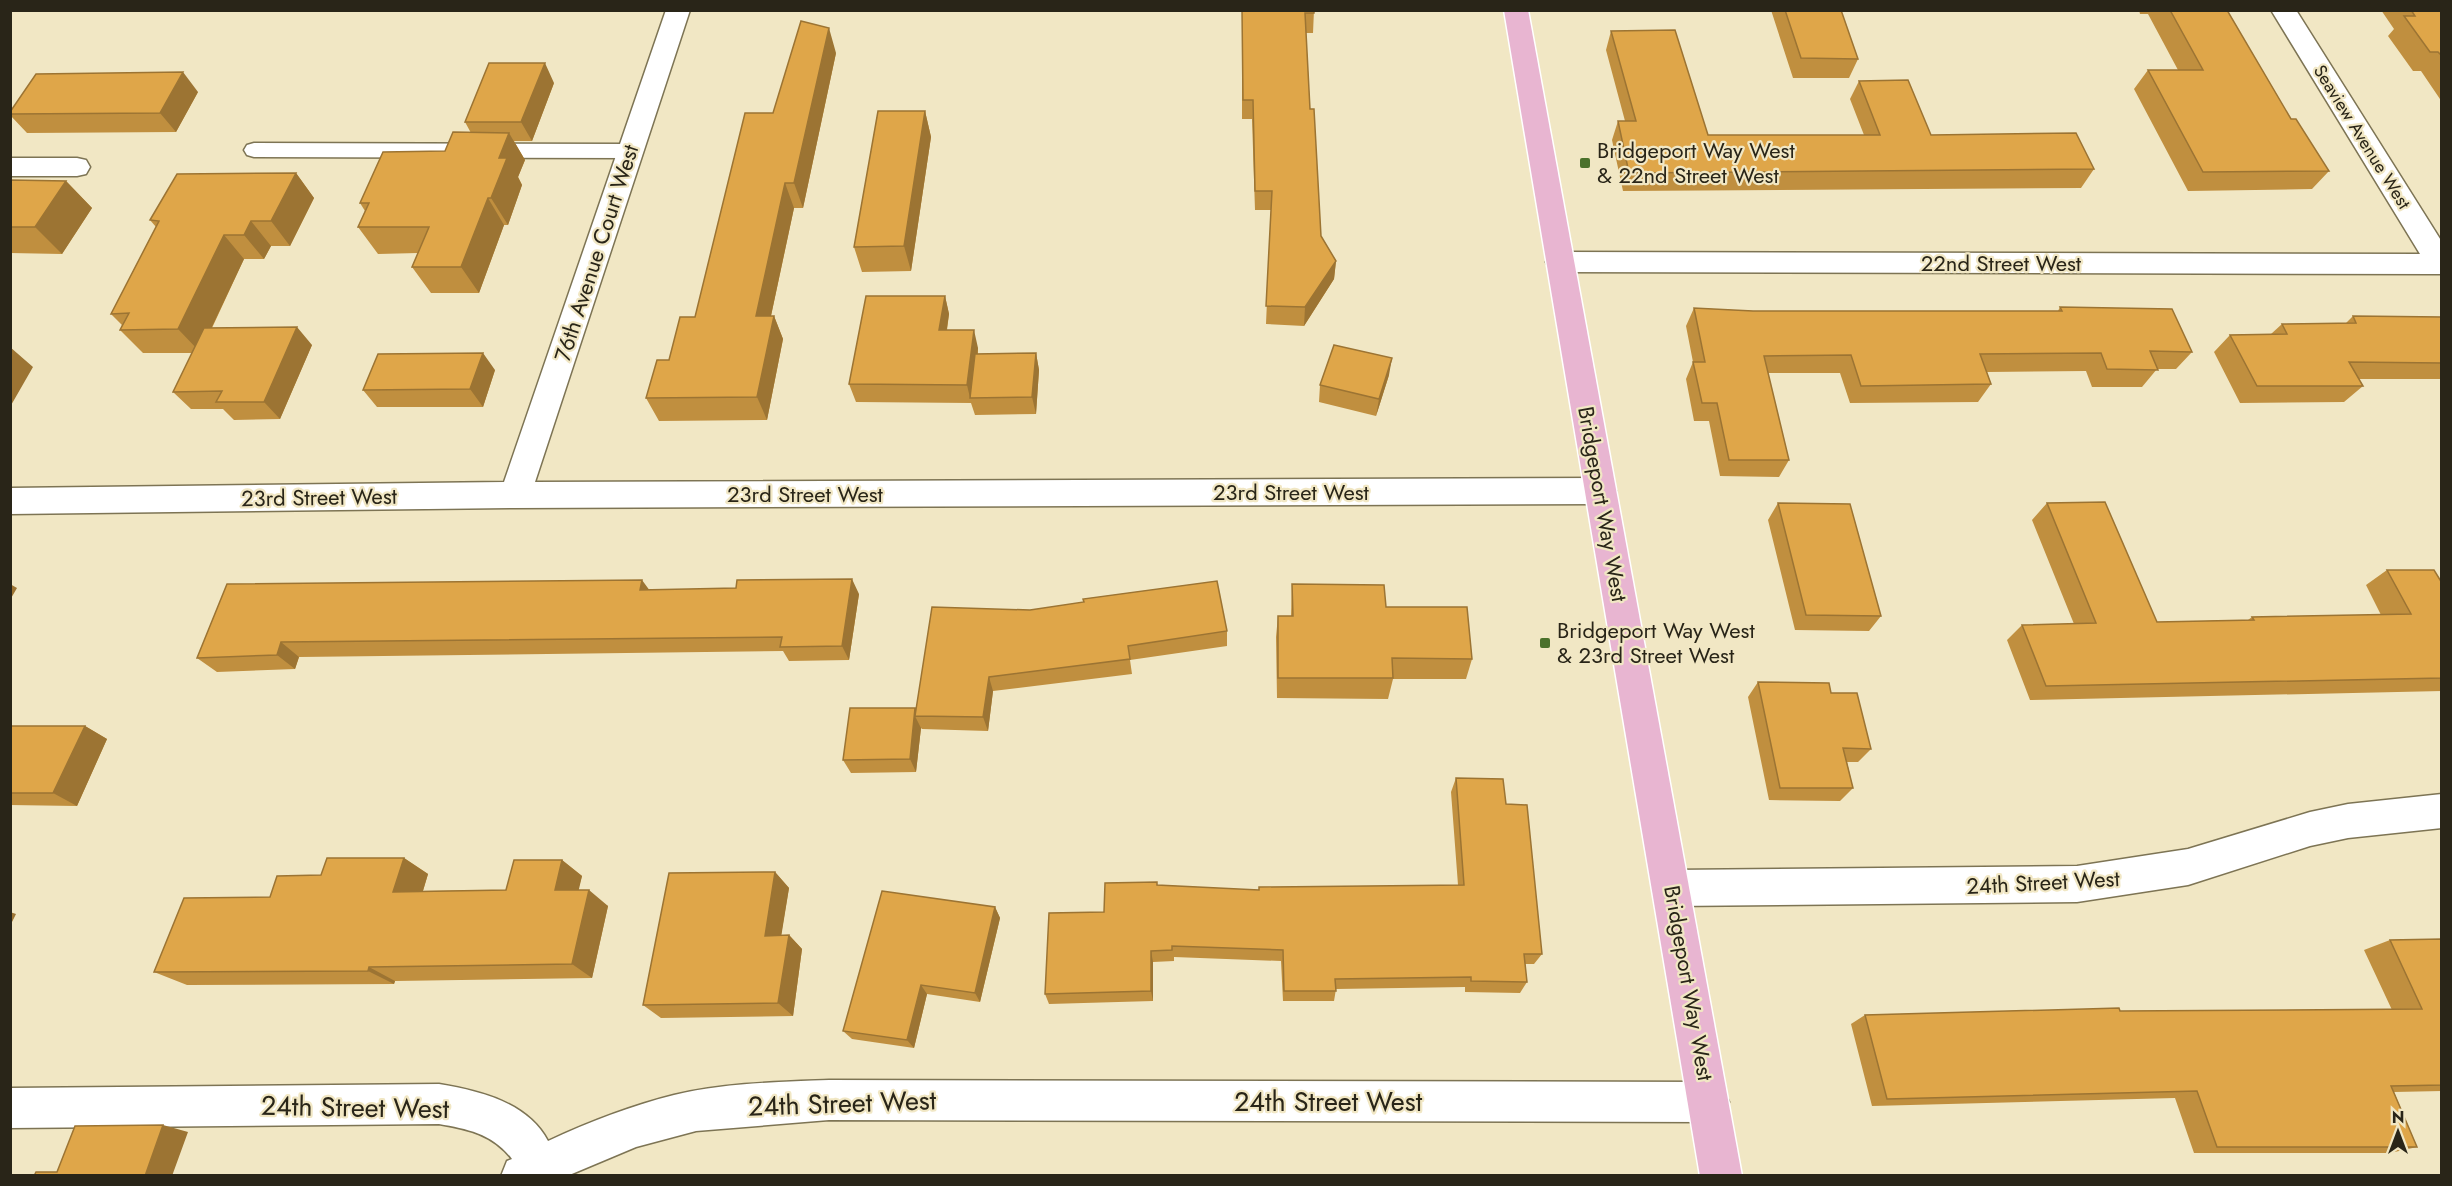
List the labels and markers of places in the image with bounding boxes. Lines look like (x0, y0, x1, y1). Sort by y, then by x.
place label: Bridgeport Way West & 22nd Street West (1597, 134, 1795, 191)
marker: Bridgeport Way West & 22nd Street West (1578, 156, 1592, 170)
place label: Bridgeport Way West & 23rd Street West (1557, 614, 1755, 671)
marker: Bridgeport Way West & 23rd Street West (1538, 636, 1552, 650)

